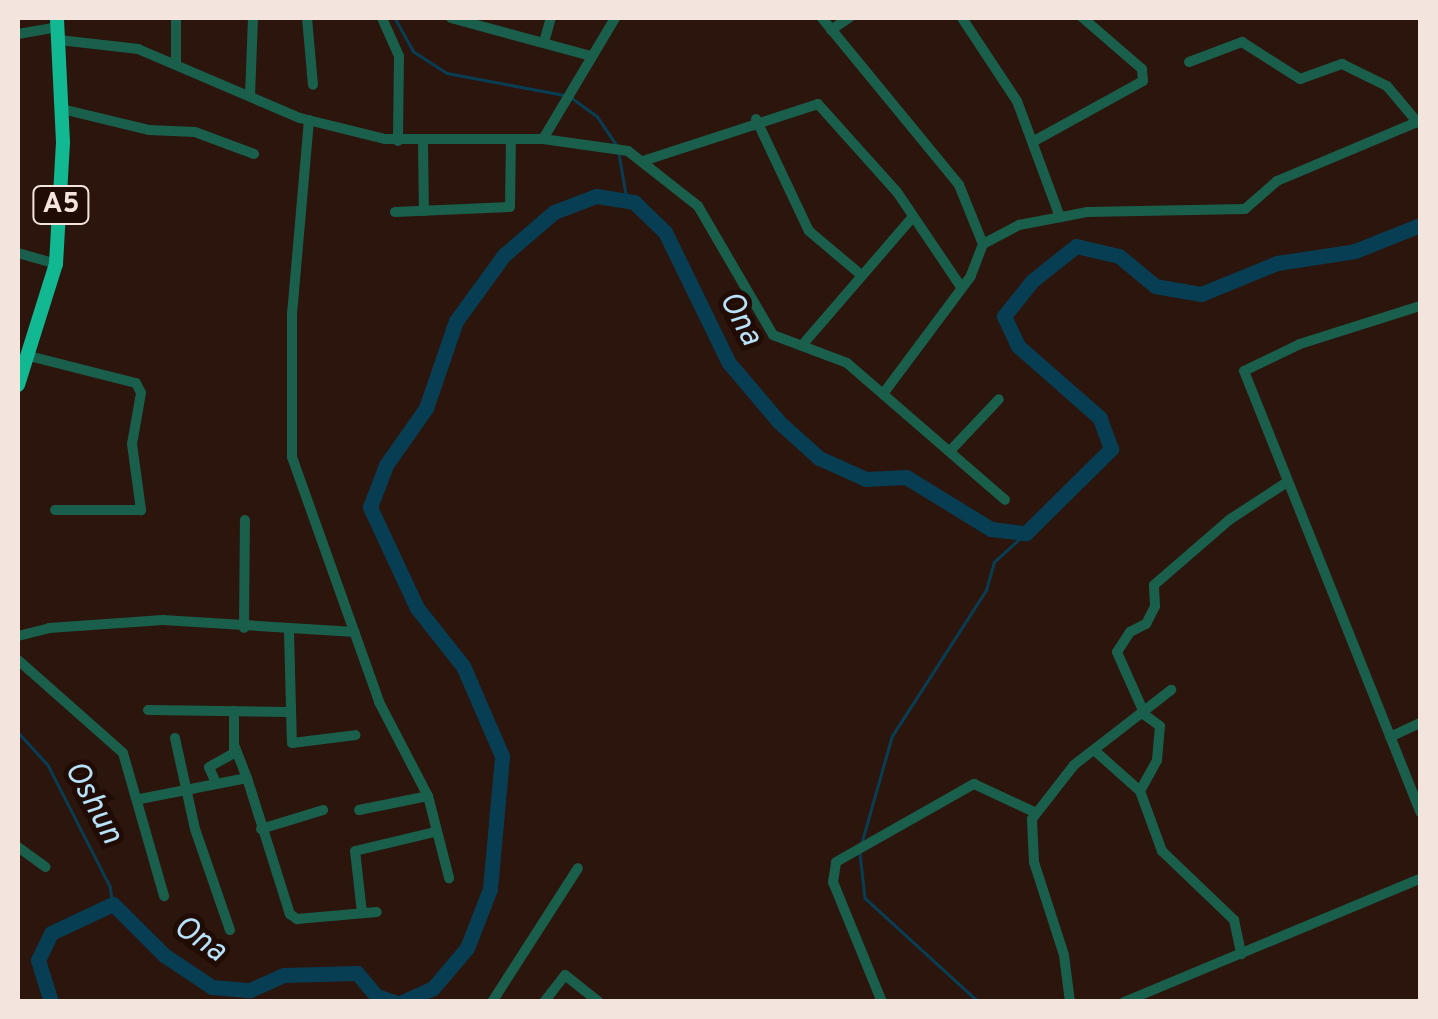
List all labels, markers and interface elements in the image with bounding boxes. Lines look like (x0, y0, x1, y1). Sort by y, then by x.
road number: A5 (31, 182, 91, 228)
water label: Ona (709, 285, 769, 353)
water label: Oshun (54, 755, 130, 851)
water label: Ona (165, 908, 233, 972)

